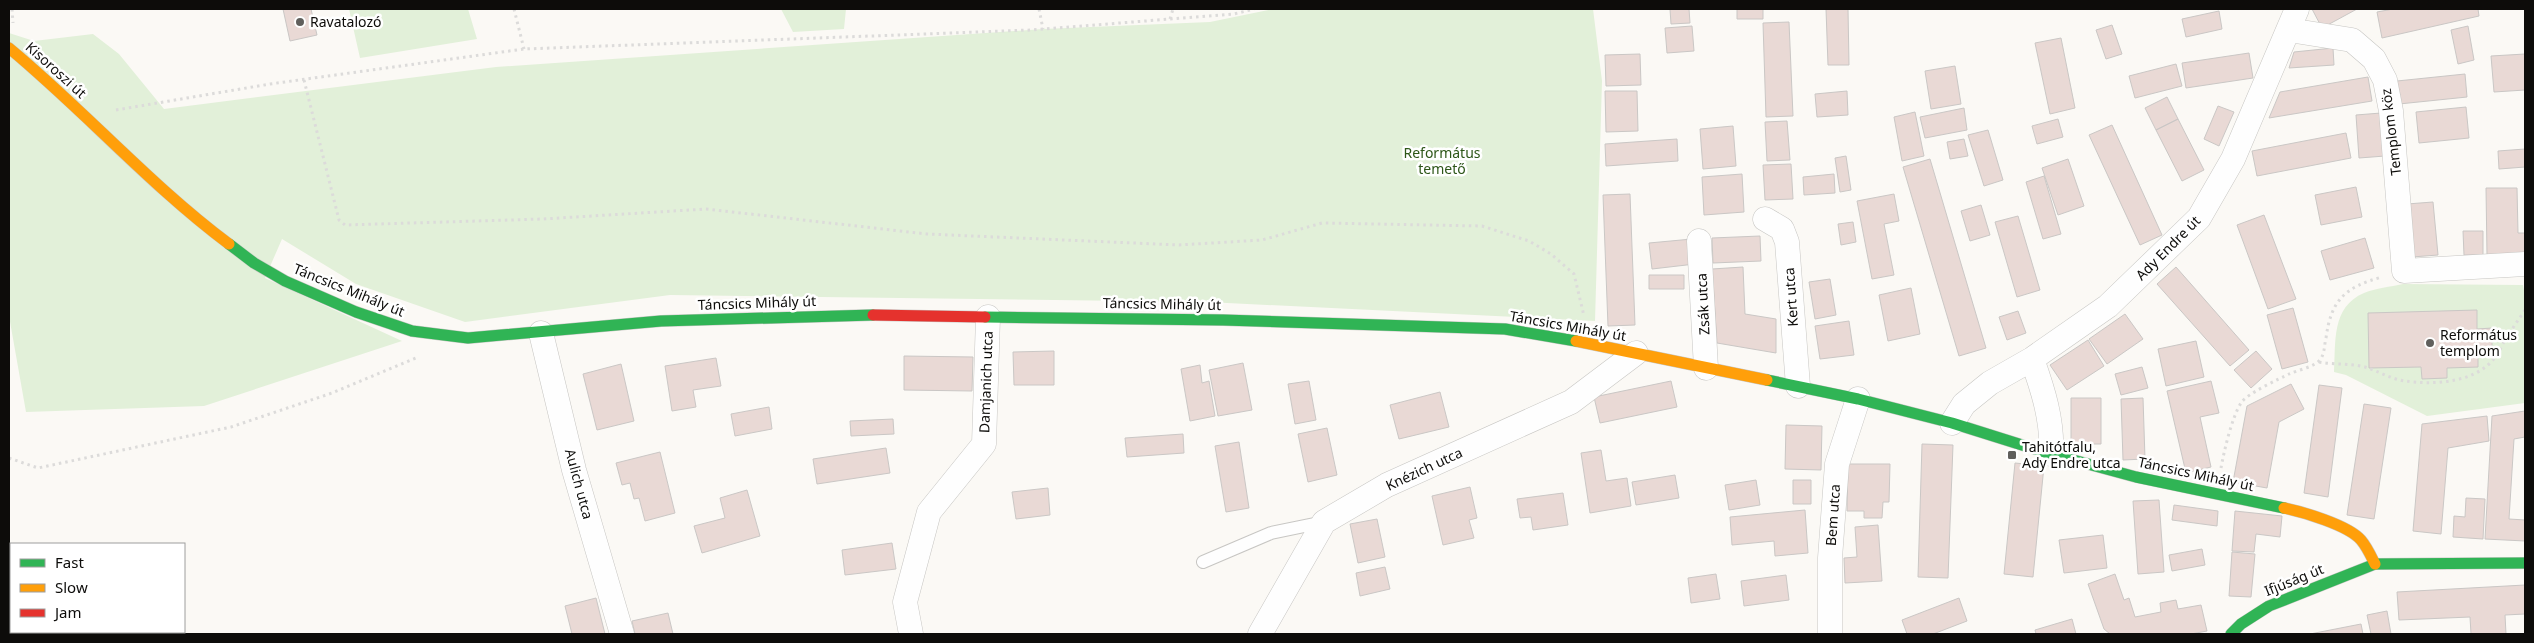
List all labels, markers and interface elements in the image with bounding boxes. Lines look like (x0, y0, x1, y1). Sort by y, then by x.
place label: Ravatalozó (310, 12, 381, 31)
marker: Ravatalozó (294, 16, 306, 28)
street label: Kisoroszi út (22, 37, 91, 102)
street label: Templom köz (2376, 87, 2405, 177)
park label: Református temető (1403, 143, 1481, 178)
street label: Ady Endre út (2131, 211, 2204, 284)
street label: Táncsics Mihály út (291, 259, 408, 320)
street label: Kert utca (1779, 267, 1802, 327)
street label: Zsák utca (1691, 273, 1714, 335)
street label: Táncsics Mihály út (698, 291, 816, 314)
street label: Táncsics Mihály út (1103, 293, 1221, 314)
street label: Táncsics Mihály út (1508, 306, 1628, 345)
place label: Református templom (2440, 325, 2517, 360)
street label: Damjanich utca (974, 331, 997, 433)
marker: Református templom (2424, 337, 2436, 349)
place label: Tahitótfalu, Ady Endre utca (2022, 437, 2121, 472)
street label: Knézich utca (1382, 442, 1465, 495)
street label: Aulich utca (561, 447, 598, 521)
marker: Tahitótfalu, Ady Endre utca (2006, 449, 2018, 461)
street label: Táncsics Mihály út (2136, 452, 2256, 495)
street label: Bem utca (1821, 483, 1844, 547)
legend (10, 543, 185, 633)
text: Fast (55, 552, 84, 572)
street label: Ifjúság út (2261, 559, 2326, 600)
text: Slow (55, 577, 88, 597)
text: Jam (53, 602, 82, 622)

